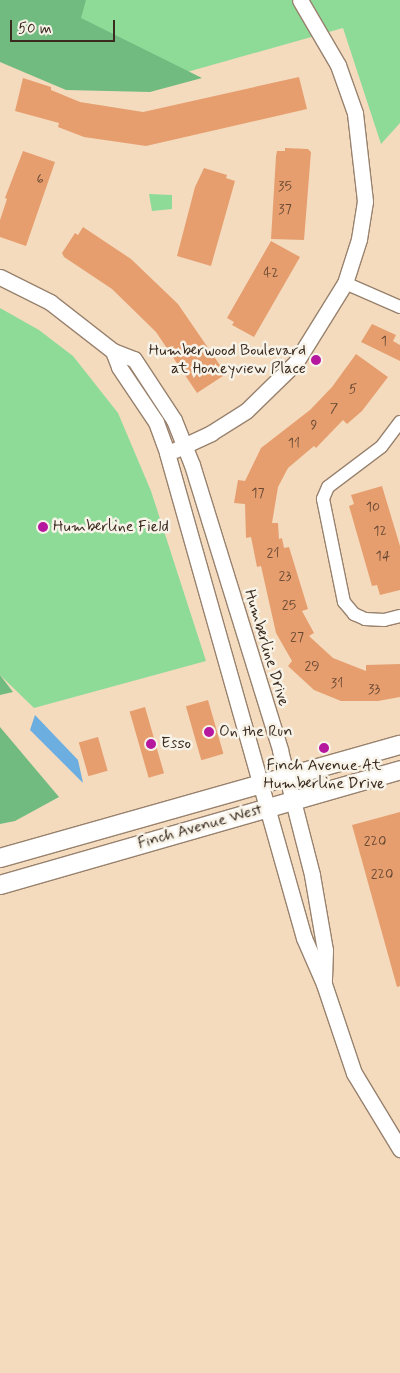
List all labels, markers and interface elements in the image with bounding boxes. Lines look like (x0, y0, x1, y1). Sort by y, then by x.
scale bar (12, 10, 118, 42)
text: 50 m (18, 19, 52, 39)
house number: 6 (36, 171, 44, 187)
house number: 35 (278, 178, 292, 194)
house number: 37 (278, 201, 292, 217)
house number: 42 (263, 265, 279, 281)
house number: 1 (381, 333, 387, 349)
place label: Humberwood Boulevard at Honeyview Place (151, 341, 306, 379)
marker: Humberwood Boulevard at Honeyview Place (310, 354, 322, 366)
house number: 5 (349, 381, 357, 397)
house number: 7 (330, 400, 338, 416)
house number: 9 (311, 417, 317, 433)
house number: 11 (288, 435, 300, 451)
house number: 17 (251, 485, 265, 501)
house number: 10 (366, 499, 380, 515)
place label: Humberline Field (53, 517, 169, 537)
marker: Humberline Field (37, 521, 49, 533)
house number: 12 (373, 523, 387, 539)
house number: 21 (267, 545, 279, 561)
house number: 14 (376, 548, 390, 564)
house number: 23 (279, 568, 291, 584)
street label: Humberline Drive (239, 588, 293, 708)
house number: 25 (282, 597, 296, 613)
house number: 27 (290, 629, 304, 645)
house number: 29 (304, 658, 320, 674)
house number: 31 (331, 675, 343, 691)
house number: 33 (368, 681, 380, 697)
place label: On the Run (219, 722, 294, 742)
marker: On the Run (203, 726, 215, 738)
place label: Esso (161, 734, 191, 754)
marker: Esso (145, 738, 157, 750)
marker: Finch Avenue At Humberline Drive (318, 742, 330, 754)
place label: Finch Avenue At Humberline Drive (264, 756, 384, 794)
street label: Finch Avenue West (136, 800, 264, 854)
house number: 220 (364, 833, 386, 849)
house number: 220 (371, 866, 393, 882)

